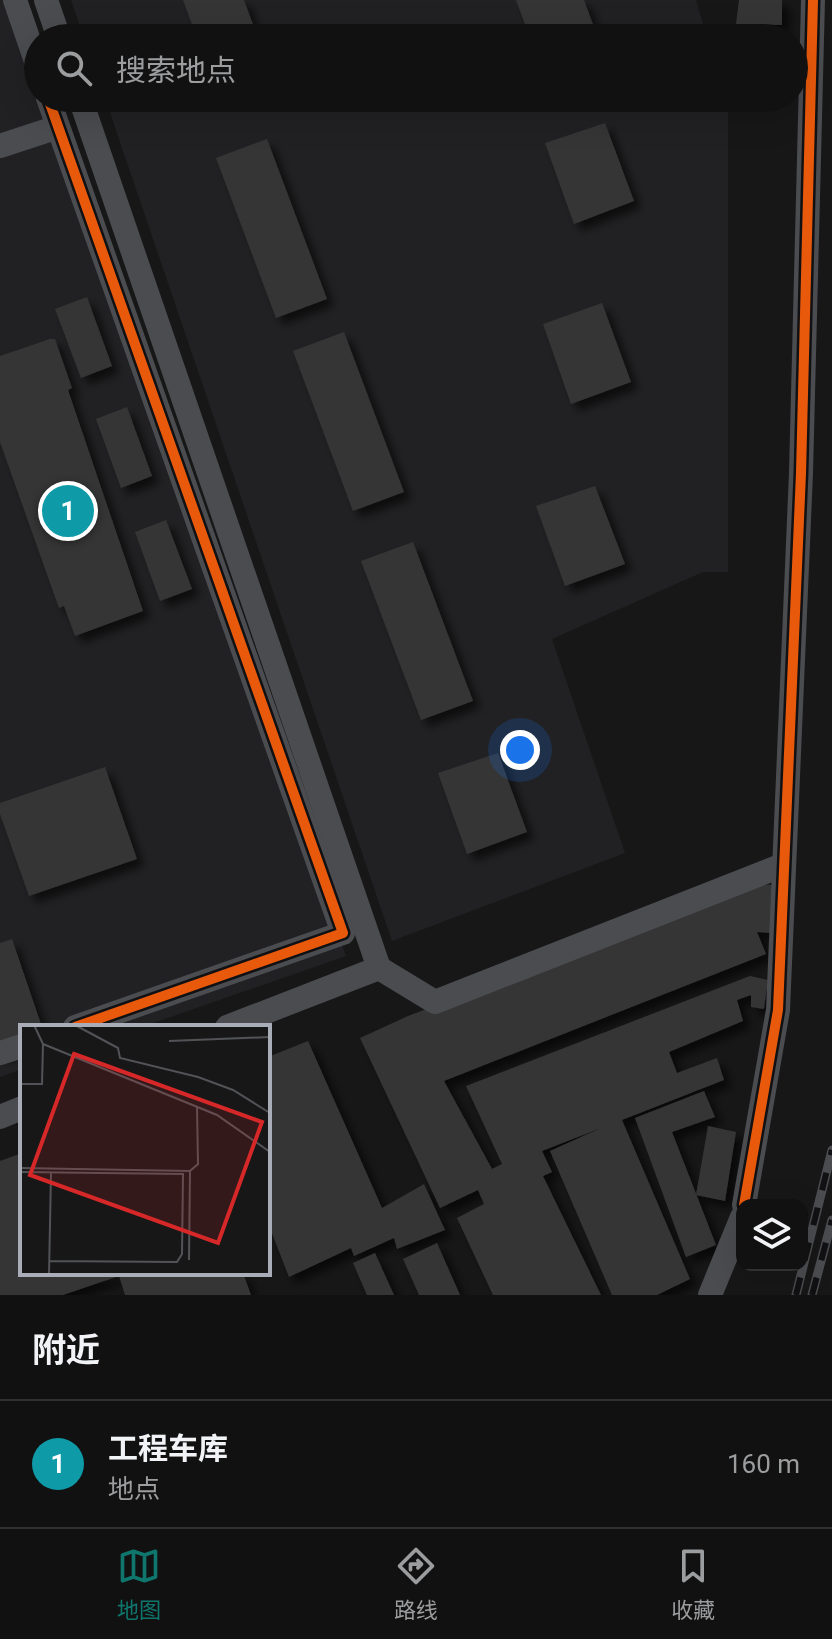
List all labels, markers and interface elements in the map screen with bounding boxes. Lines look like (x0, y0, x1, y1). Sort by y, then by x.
search box (24, 24, 808, 112)
icon: search (52, 46, 96, 90)
text: 搜索地点 (116, 53, 236, 88)
pin: 1 (42, 481, 94, 541)
your location (500, 730, 540, 770)
inset map (20, 1025, 270, 1275)
map controls (736, 1199, 808, 1271)
button: layers (736, 1199, 808, 1271)
text: 附近 (32, 1330, 100, 1370)
text: 工程车库 (108, 1431, 228, 1466)
text: 1 (51, 1449, 65, 1479)
text: 160 m (727, 1449, 800, 1479)
text: 地点 (108, 1474, 160, 1504)
tab: 地图 (117, 1544, 161, 1624)
tab: 路线 (394, 1544, 438, 1624)
tab: 收藏 (671, 1544, 715, 1624)

